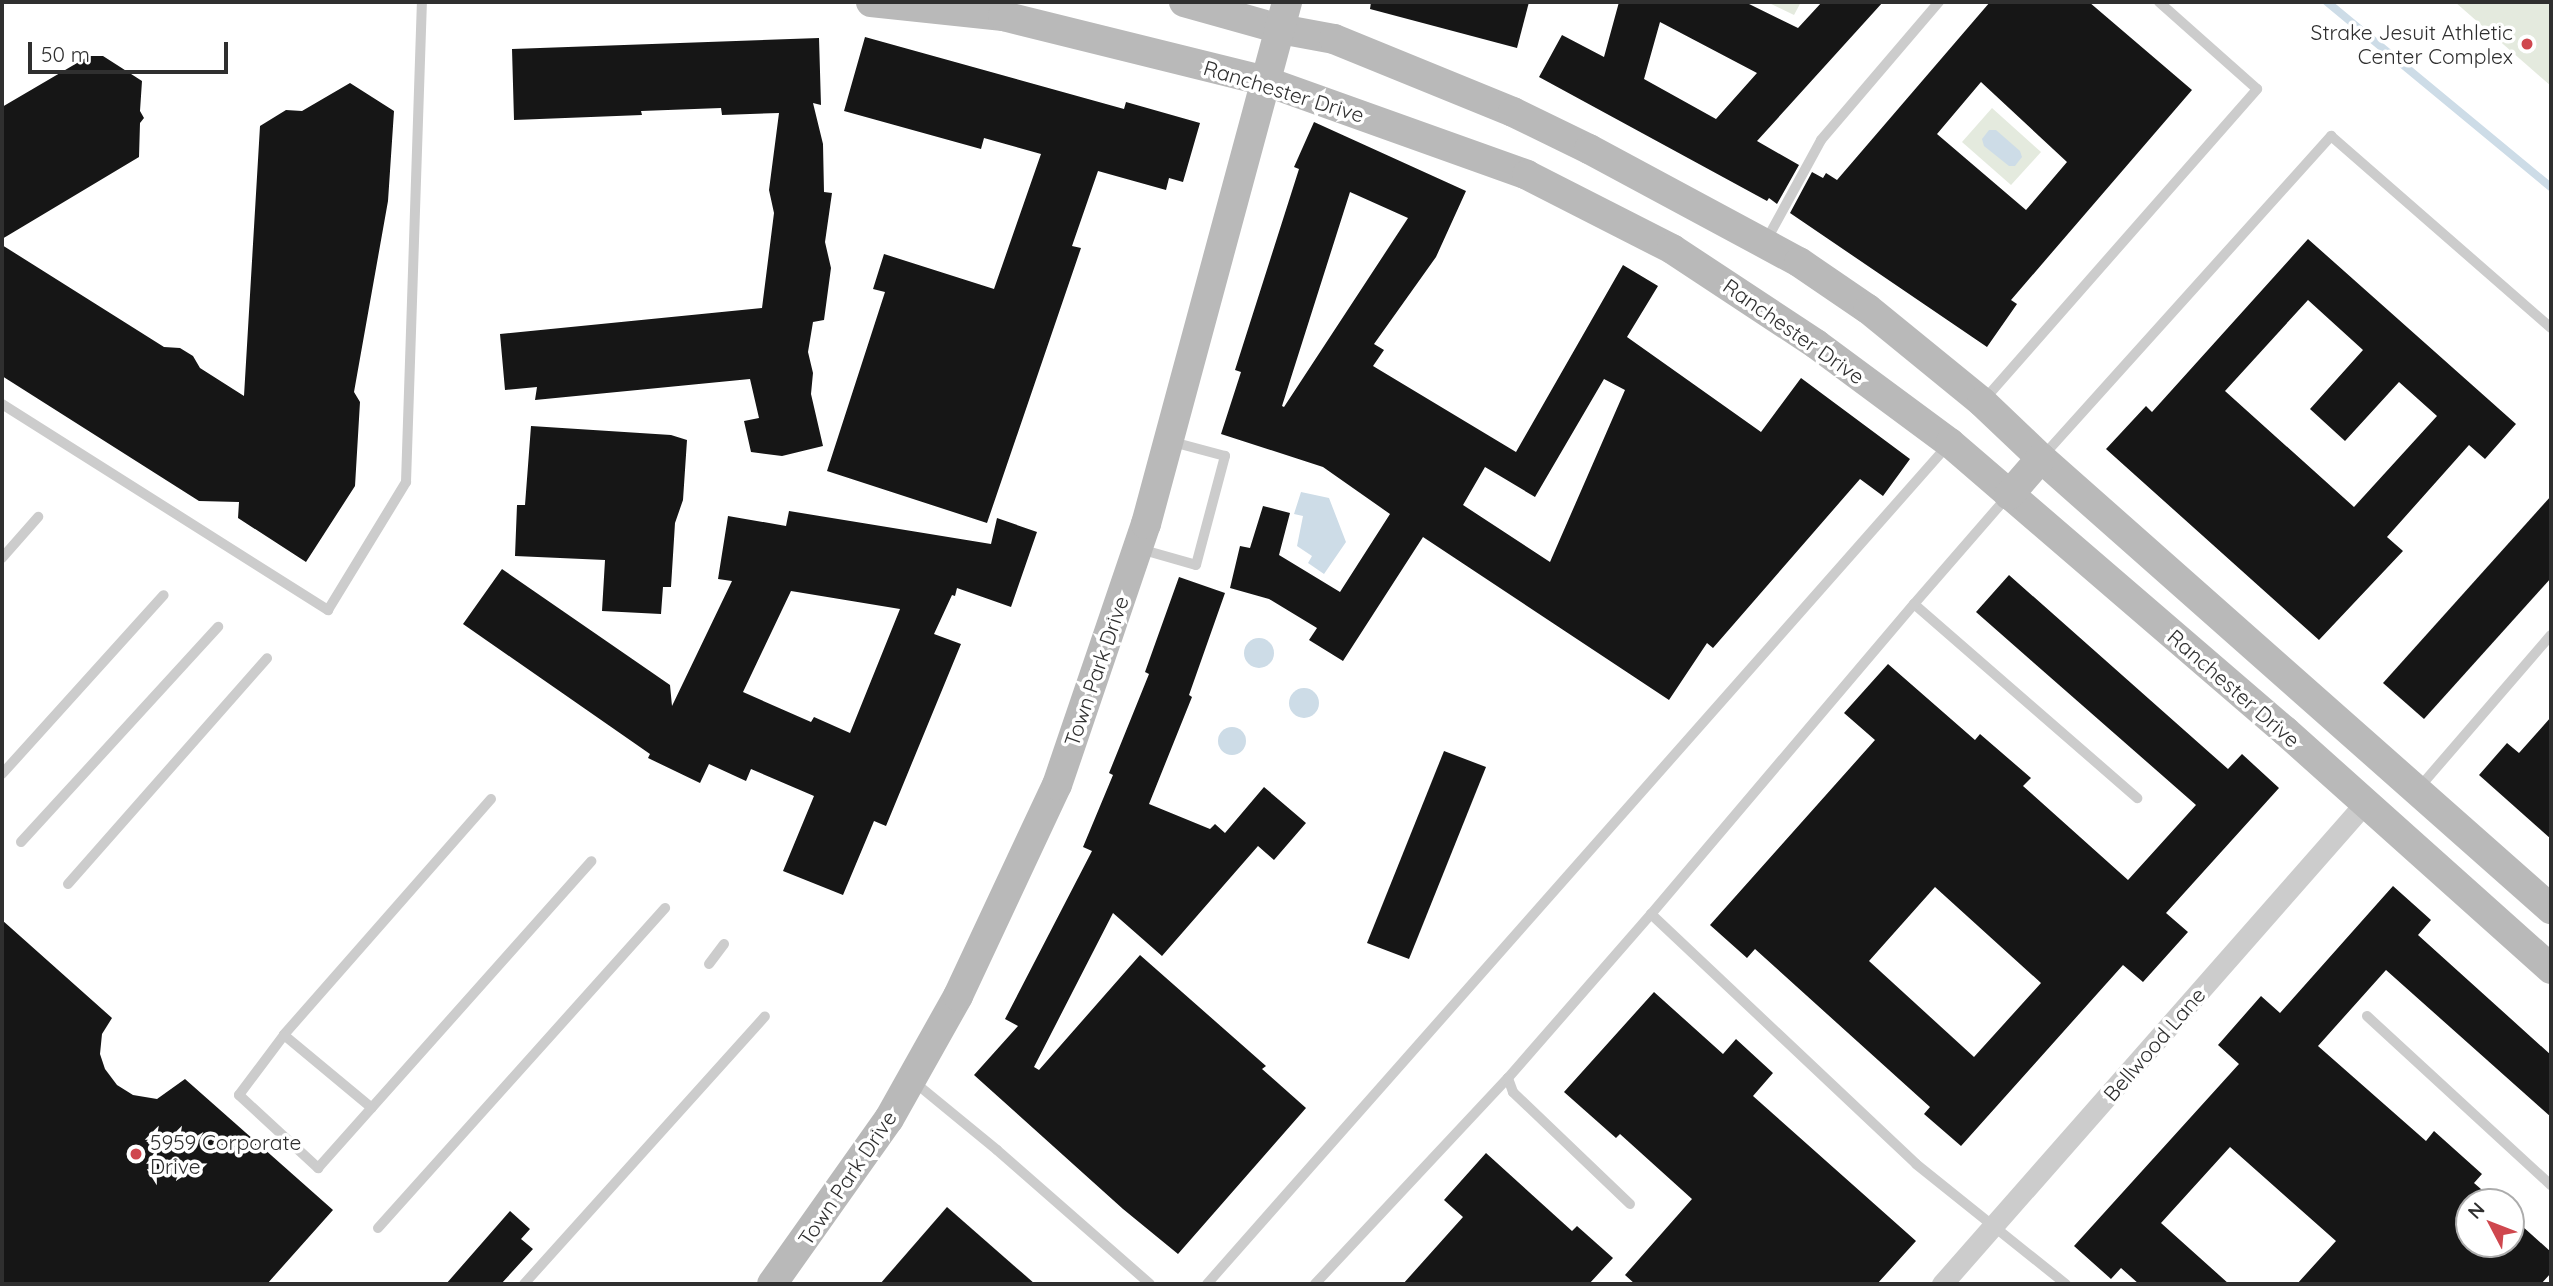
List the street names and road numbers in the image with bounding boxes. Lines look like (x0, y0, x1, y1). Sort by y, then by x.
street label: Ranchester Drive (1201, 55, 1367, 127)
street label: Ranchester Drive (1718, 273, 1870, 389)
street label: Town Park Drive (1058, 593, 1134, 749)
street label: Ranchester Drive (2163, 624, 2305, 752)
street label: Bellwood Lane (2098, 982, 2210, 1106)
street label: Town Park Drive (793, 1106, 901, 1250)

